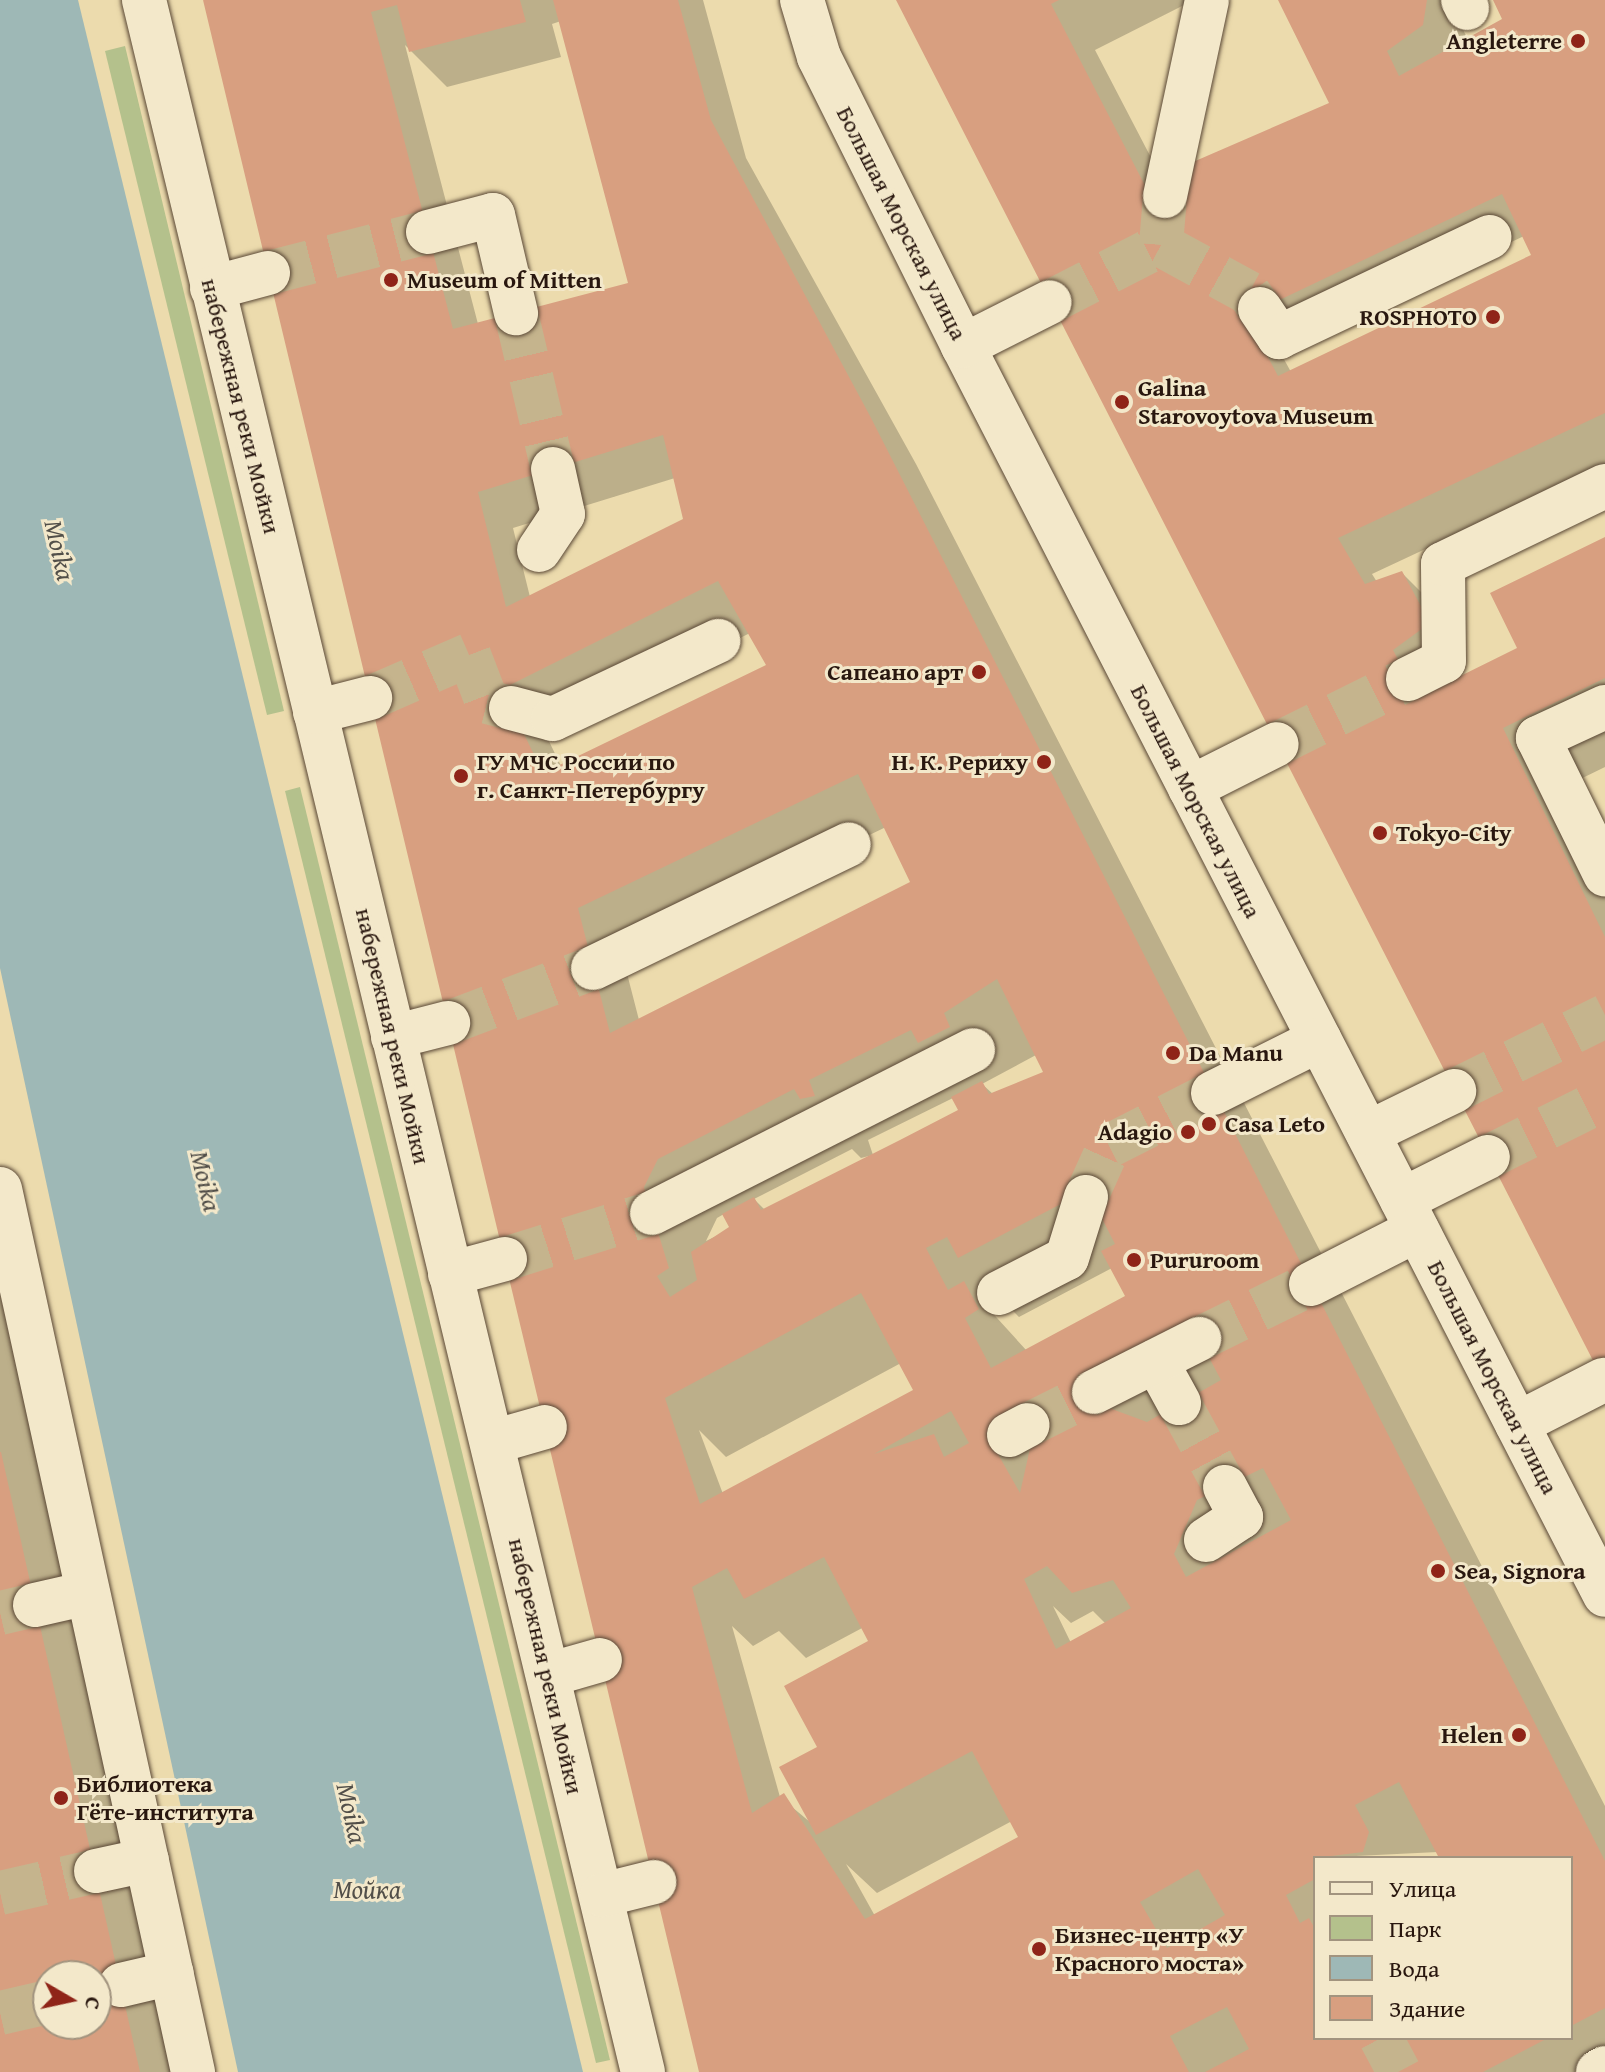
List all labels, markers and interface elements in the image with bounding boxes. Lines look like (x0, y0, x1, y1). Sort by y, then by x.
place label: Angleterre (1446, 27, 1562, 55)
marker: Angleterre (1569, 32, 1587, 50)
street label: Большая Морская улица (831, 101, 973, 345)
place label: Museum of Mitten (407, 266, 602, 294)
marker: Museum of Mitten (382, 271, 400, 289)
street label: набережная реки Мойки (195, 275, 287, 537)
place label: ROSPHOTO (1359, 303, 1477, 331)
marker: ROSPHOTO (1484, 308, 1502, 326)
place label: Galina Starovoytova Museum (1138, 374, 1373, 430)
marker: Galina Starovoytova Museum (1113, 393, 1131, 411)
water label: Moika (38, 517, 82, 583)
place label: Сапеано арт (827, 658, 963, 686)
marker: Сапеано арт (970, 663, 988, 681)
street label: Большая Морская улица (1125, 679, 1267, 923)
place label: ГУ МЧС России по г. Санкт-Петербургу (477, 748, 705, 804)
place label: Н. К. Рериху (891, 748, 1028, 776)
marker: Н. К. Рериху (1035, 753, 1053, 771)
marker: ГУ МЧС России по г. Санкт-Петербургу (452, 767, 470, 785)
place label: Tokyo-City (1396, 819, 1511, 847)
marker: Tokyo-City (1371, 824, 1389, 842)
street label: набережная реки Мойки (349, 905, 437, 1167)
place label: Da Manu (1189, 1039, 1283, 1067)
marker: Da Manu (1164, 1044, 1182, 1062)
place label: Casa Leto (1225, 1110, 1325, 1138)
marker: Casa Leto (1200, 1115, 1218, 1133)
place label: Adagio (1098, 1118, 1172, 1146)
marker: Adagio (1179, 1123, 1197, 1141)
water label: Moika (184, 1148, 228, 1214)
place label: Pururoom (1150, 1246, 1259, 1274)
marker: Pururoom (1125, 1251, 1143, 1269)
street label: Большая Морская улица (1422, 1255, 1564, 1499)
street label: набережная реки Мойки (502, 1535, 590, 1797)
place label: Sea, Signora (1454, 1557, 1585, 1585)
marker: Sea, Signora (1429, 1562, 1447, 1580)
place label: Helen (1441, 1721, 1503, 1749)
marker: Helen (1510, 1726, 1528, 1744)
place label: Библиотека Гёте-института (77, 1770, 254, 1826)
water label: Moika (330, 1780, 374, 1846)
marker: Библиотека Гёте-института (52, 1789, 70, 1807)
legend (1313, 1856, 1573, 2040)
text: Улица (1389, 1871, 1456, 1906)
water label: Мойка (333, 1873, 401, 1905)
text: Парк (1389, 1911, 1441, 1946)
place label: Бизнес-центр «У Красного моста» (1055, 1921, 1244, 1977)
marker: Бизнес-центр «У Красного моста» (1030, 1940, 1048, 1958)
text: Вода (1389, 1951, 1439, 1986)
north arrow (32, 1960, 112, 2040)
text: Здание (1389, 1991, 1465, 2026)
text: С (77, 1995, 111, 2012)

